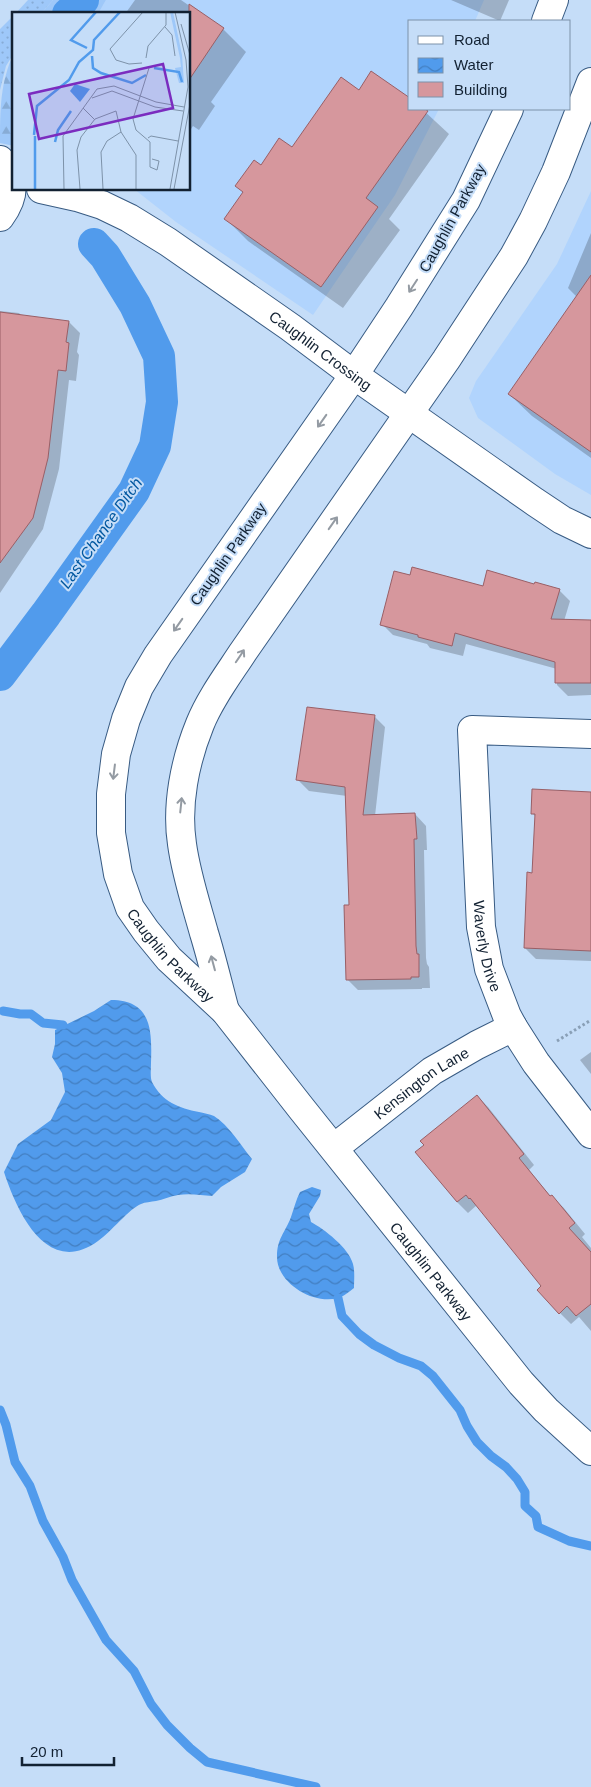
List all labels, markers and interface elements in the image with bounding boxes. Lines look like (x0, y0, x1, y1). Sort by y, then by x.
inset map (12, 12, 190, 190)
legend (408, 20, 571, 110)
text: Road (454, 31, 490, 48)
text: Water (454, 56, 493, 73)
text: Building (454, 81, 507, 98)
street label: Caughlin Parkway (415, 161, 489, 275)
one-way arrow (407, 279, 418, 293)
street label: Caughlin Crossing (266, 307, 375, 393)
one-way arrow (317, 414, 327, 428)
water label: Last Chance Ditch (57, 474, 146, 591)
street label: Caughlin Parkway (186, 499, 270, 608)
one-way arrow (328, 516, 338, 530)
one-way arrow (173, 618, 183, 632)
one-way arrow (236, 650, 246, 664)
one-way arrow (108, 764, 118, 780)
one-way arrow (176, 797, 186, 813)
street label: Waverly Drive (471, 900, 505, 994)
street label: Caughlin Parkway (124, 905, 218, 1006)
one-way arrow (208, 956, 217, 972)
street label: Kensington Lane (370, 1043, 471, 1122)
street label: Caughlin Parkway (387, 1218, 476, 1324)
scale bar (22, 1734, 115, 1766)
text: 20 m (30, 1743, 63, 1760)

